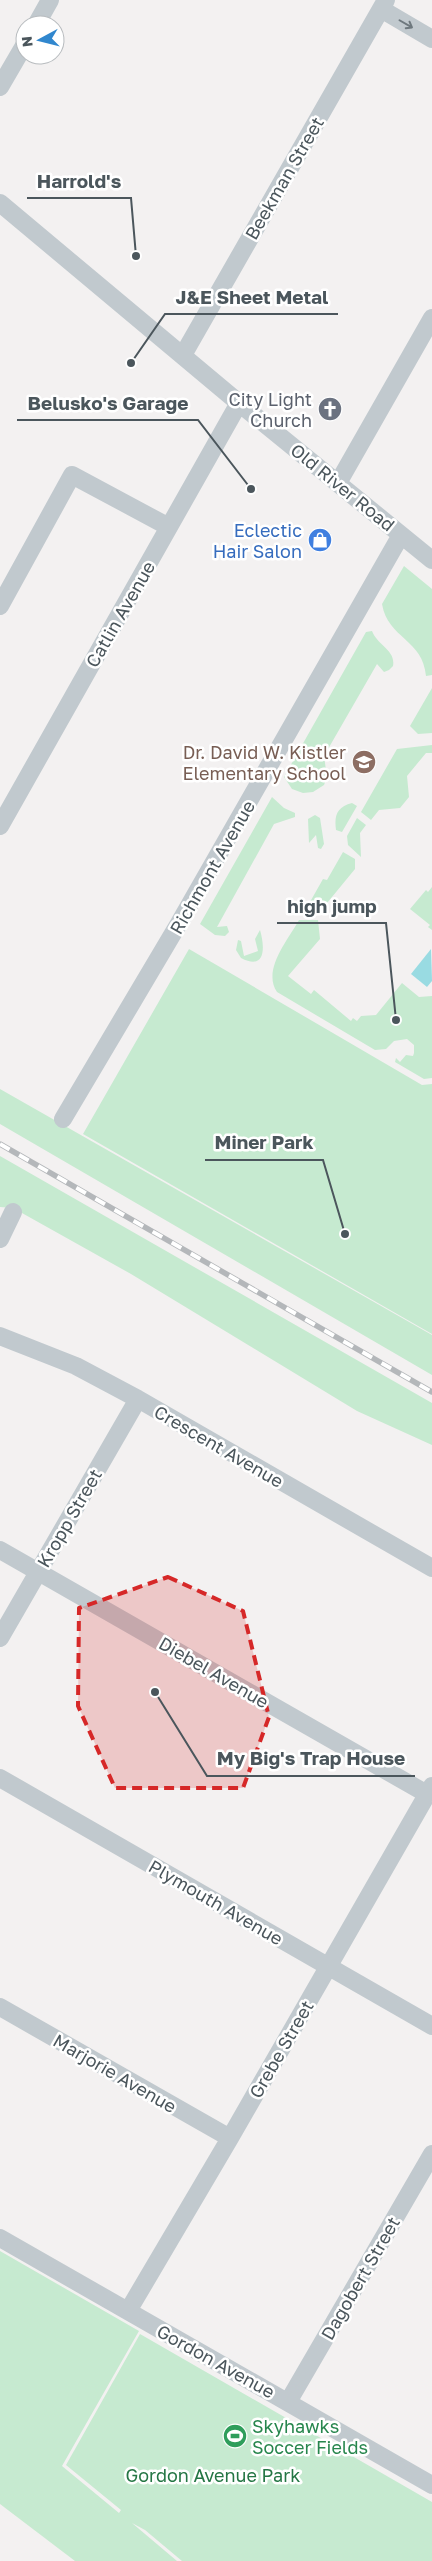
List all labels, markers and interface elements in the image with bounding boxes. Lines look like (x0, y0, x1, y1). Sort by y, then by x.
north arrow (15, 15, 65, 65)
one-way arrow (399, 19, 413, 29)
text: N (18, 35, 36, 48)
street label: Beekman Street (240, 113, 328, 243)
callout: Harrold's (27, 164, 131, 198)
text: Harrold's (37, 169, 122, 192)
callout: J&E Sheet Metal (165, 280, 338, 314)
text: J&E Sheet Metal (176, 285, 328, 308)
callout: Belusko's Garage (17, 386, 198, 420)
place label: City Light Church (229, 388, 312, 431)
text: Belusko's Garage (28, 391, 188, 414)
church icon: City Light Church (317, 396, 343, 422)
street label: Old River Road (287, 438, 399, 536)
place label: Eclectic Hair Salon (213, 519, 302, 562)
shop icon: Eclectic Hair Salon (307, 527, 333, 553)
street label: Catlin Avenue (81, 557, 159, 671)
place label: Dr. David W. Kistler Elementary School (182, 741, 346, 784)
school or university icon: Dr. David W. Kistler Elementary School (351, 749, 377, 775)
street label: Richmont Avenue (165, 796, 259, 938)
callout: high jump (277, 889, 386, 923)
text: high jump (287, 894, 377, 917)
callout: Miner Park (205, 1126, 323, 1160)
text: Miner Park (215, 1130, 313, 1153)
street label: Crescent Avenue (151, 1400, 287, 1492)
street label: Kropp Street (32, 1465, 106, 1571)
street label: Diebel Avenue (155, 1632, 273, 1712)
callout: My Big's Trap House (207, 1742, 415, 1776)
text: My Big's Trap House (217, 1746, 405, 1769)
street label: Plymouth Avenue (145, 1855, 287, 1949)
street label: Grebe Street (244, 1996, 318, 2102)
street label: Marjorie Avenue (49, 2029, 181, 2117)
street label: Dagobert Street (316, 2213, 404, 2343)
street label: Gordon Avenue (153, 2320, 279, 2402)
place label: Skyhawks Soccer Fields (252, 2415, 368, 2458)
sports icon: Skyhawks Soccer Fields (222, 2423, 248, 2449)
park label: Gordon Avenue Park (126, 2464, 300, 2486)

